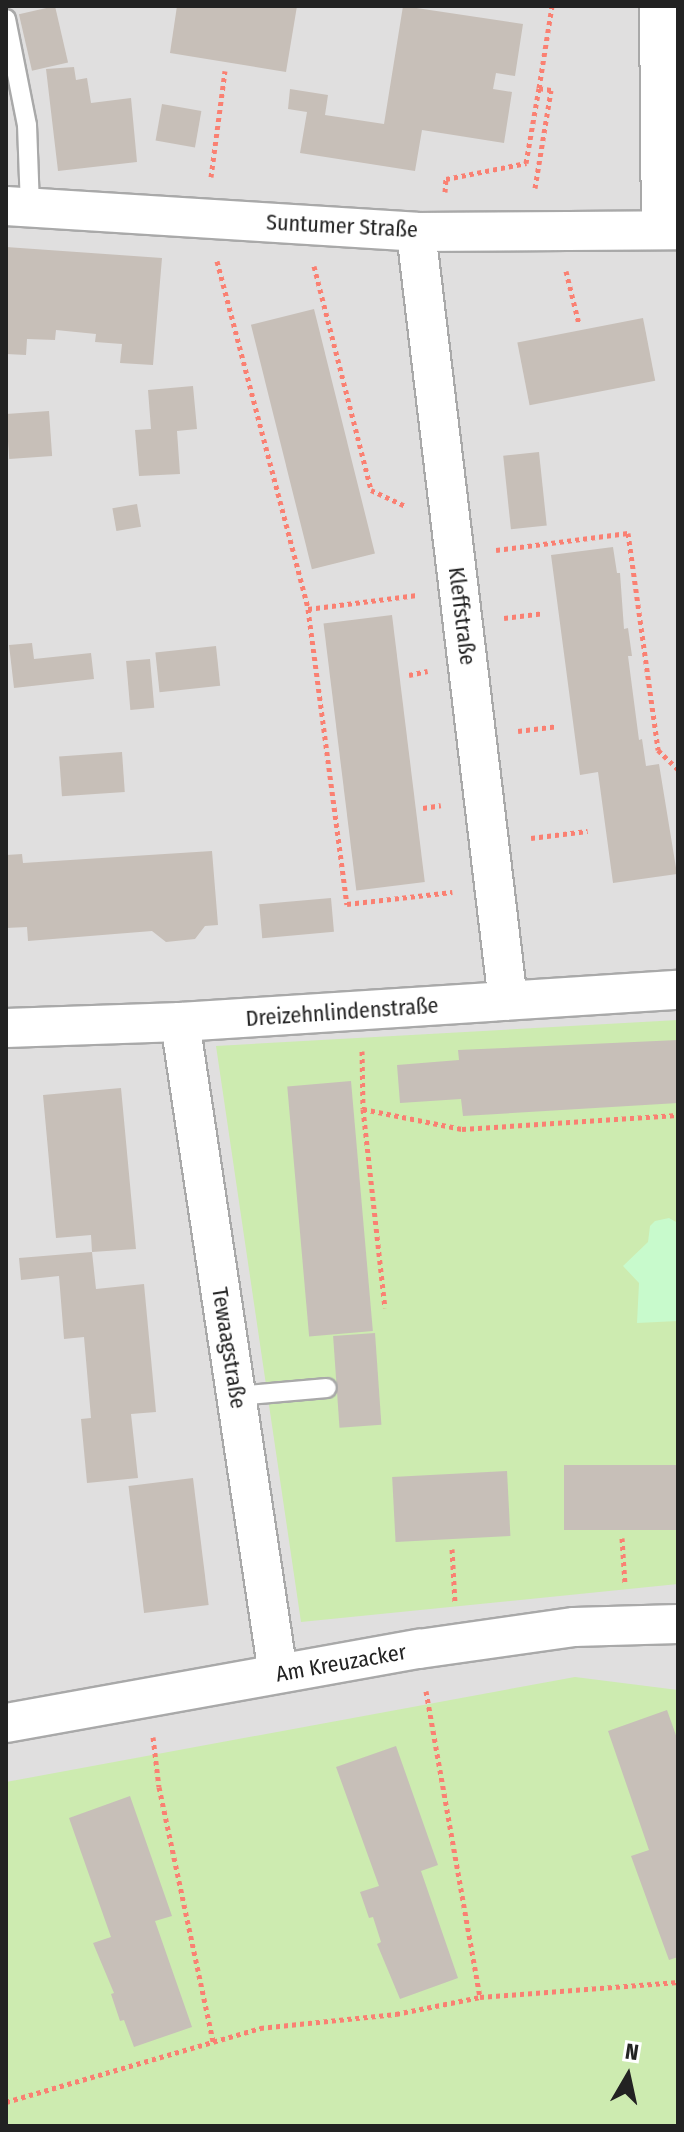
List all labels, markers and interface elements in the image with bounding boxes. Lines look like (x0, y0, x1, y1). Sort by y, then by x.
street label: Suntumer Straße (265, 209, 419, 243)
street label: Kleffstraße (443, 565, 481, 667)
street label: Dreizehnlindenstraße (245, 992, 439, 1032)
street label: Tewaagstraße (206, 1285, 252, 1411)
street label: Am Kreuzacker (274, 1639, 408, 1687)
north arrow (588, 2036, 668, 2116)
text: N (623, 2037, 640, 2066)

